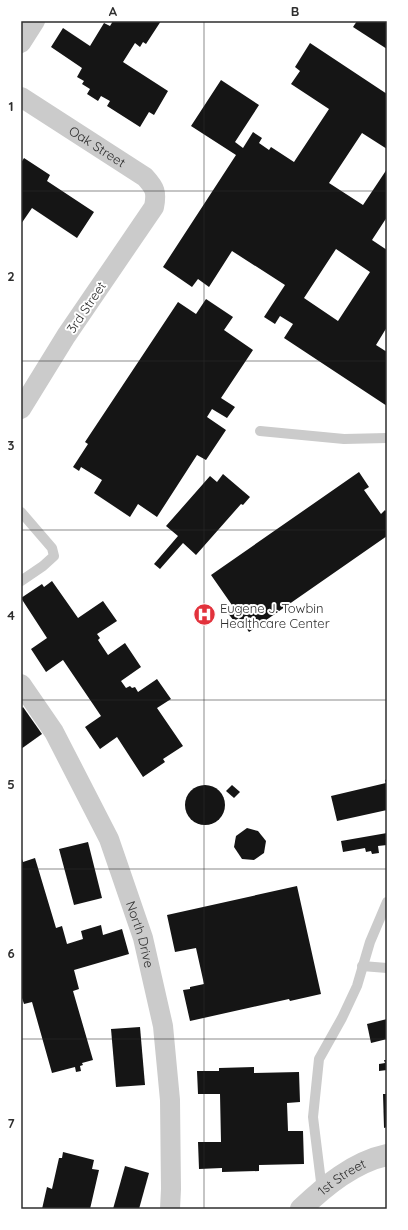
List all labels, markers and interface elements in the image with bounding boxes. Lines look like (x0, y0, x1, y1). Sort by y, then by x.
text: A (109, 3, 118, 19)
text: B (291, 3, 299, 19)
text: 1 (8, 98, 14, 114)
street label: Oak Street (66, 122, 129, 170)
text: 2 (7, 268, 15, 284)
street label: 3rd Street (63, 278, 109, 336)
text: 3 (8, 437, 15, 453)
place label: Eugene J. Towbin Healthcare Center (220, 600, 330, 631)
hospital icon: Eugene J. Towbin Healthcare Center (191, 602, 217, 628)
text: 4 (7, 607, 15, 623)
text: 5 (7, 776, 15, 792)
street label: North Drive (123, 899, 158, 969)
text: 6 (7, 945, 15, 961)
text: 7 (7, 1115, 15, 1131)
street label: 1st Street (314, 1155, 368, 1198)

